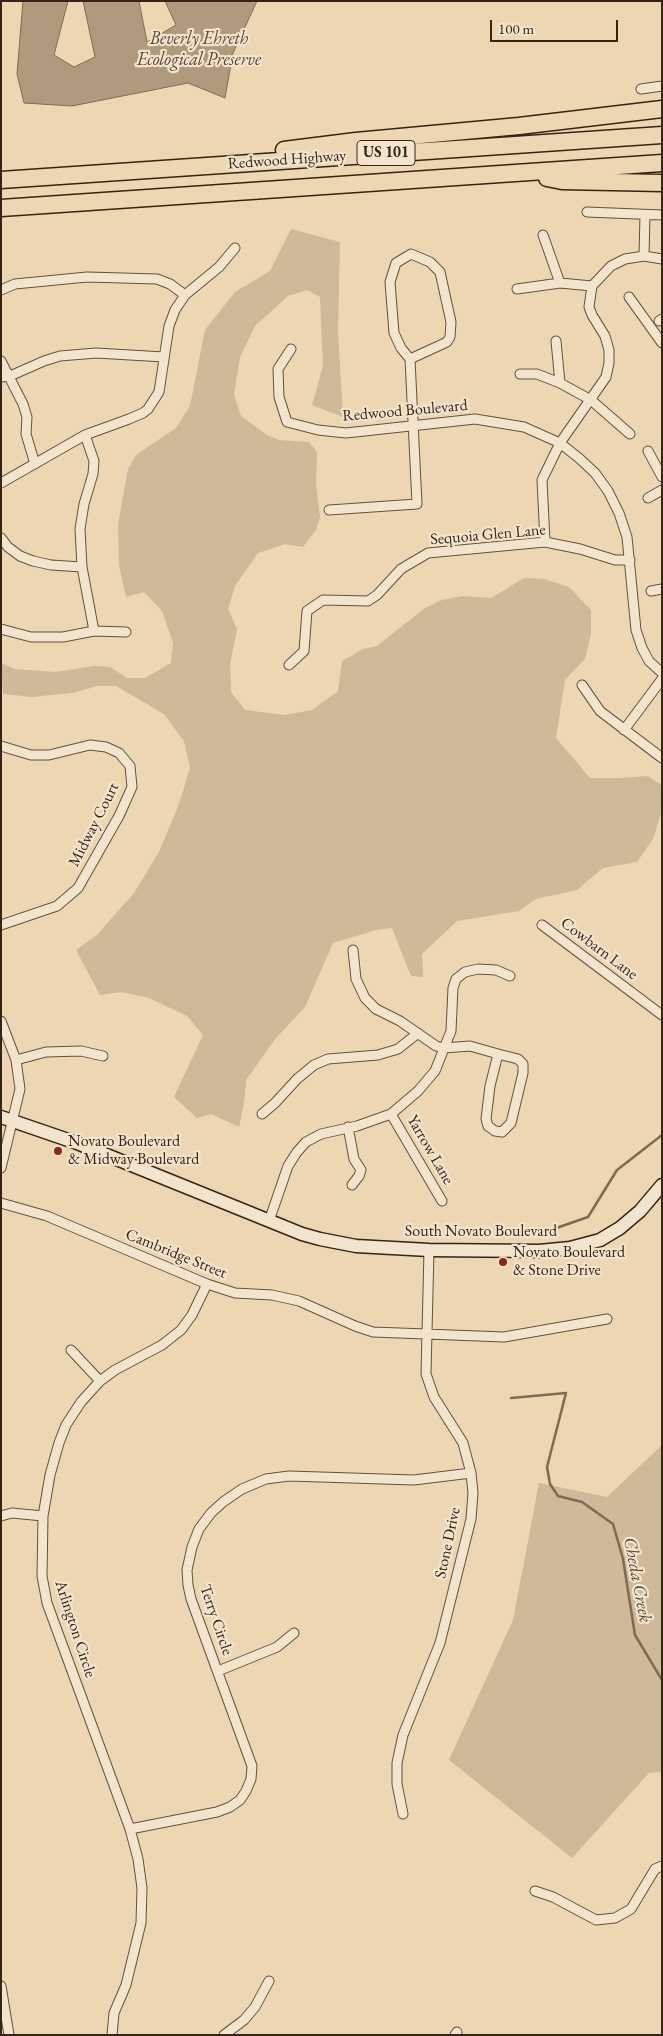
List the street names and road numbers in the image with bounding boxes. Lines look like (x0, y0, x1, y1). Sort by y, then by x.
road number: US 101 (357, 140, 415, 166)
street label: Redwood Highway (227, 146, 347, 174)
street label: Redwood Boulevard (342, 396, 468, 426)
street label: Sequoia Glen Lane (430, 520, 546, 550)
street label: Midway Court (65, 780, 123, 870)
street label: Cowbarn Lane (557, 914, 641, 984)
street label: Yarrow Lane (402, 1112, 458, 1188)
street label: South Novato Boulevard (405, 1222, 557, 1242)
street label: Cambridge Street (123, 1225, 229, 1283)
street label: Stone Drive (431, 1506, 465, 1580)
street label: Arlington Circle (50, 1578, 100, 1680)
street label: Terry Circle (195, 1582, 237, 1658)

